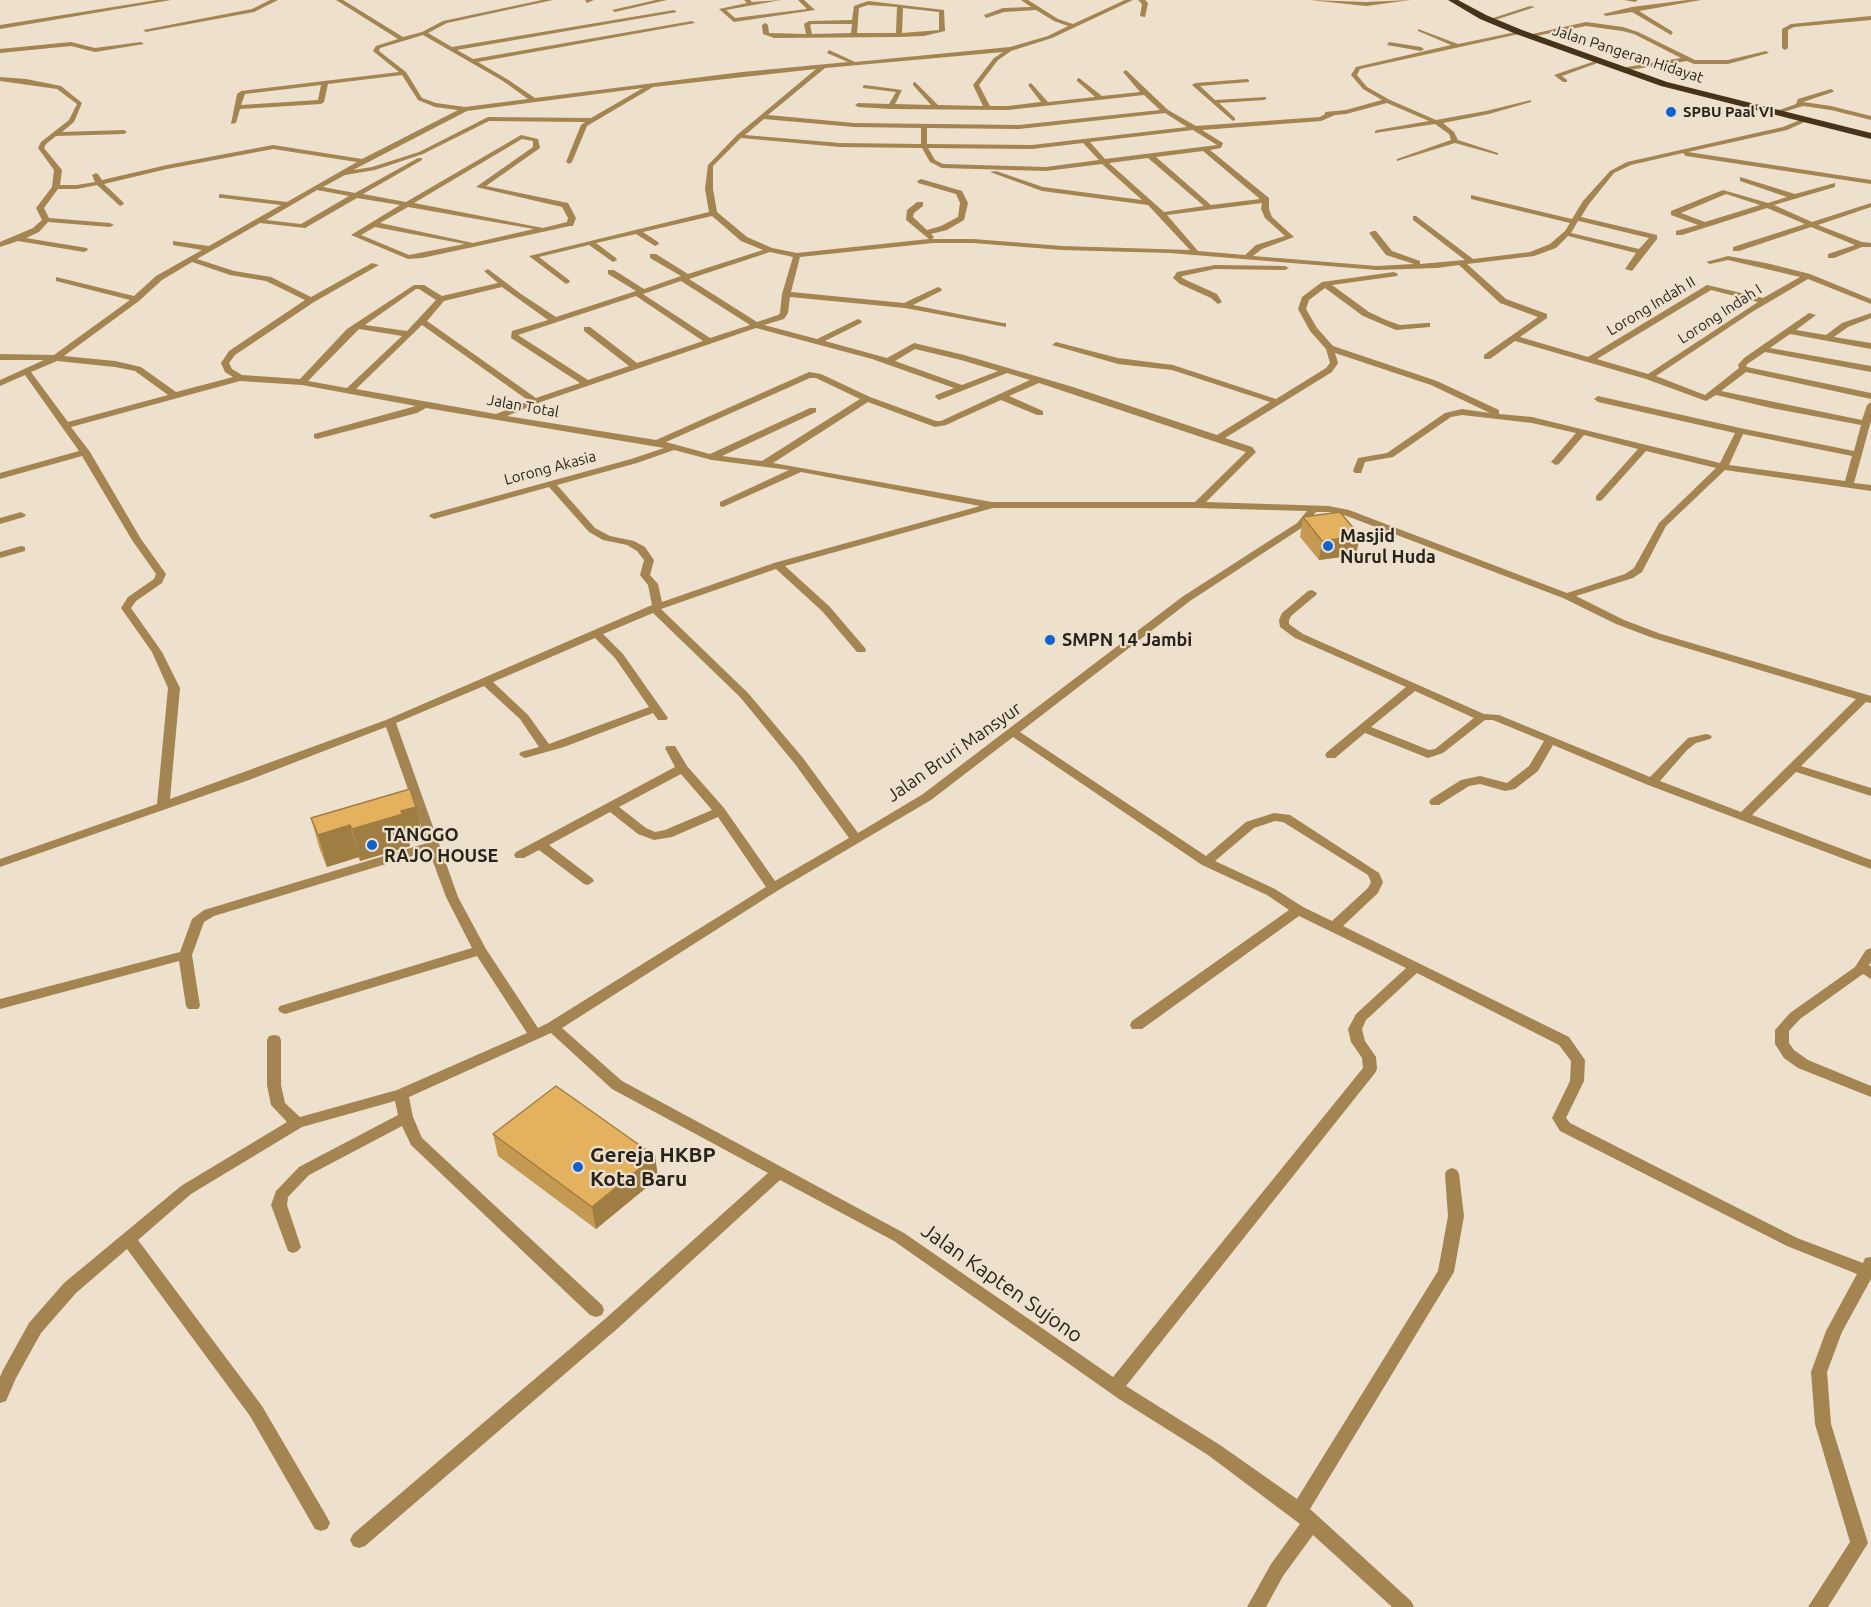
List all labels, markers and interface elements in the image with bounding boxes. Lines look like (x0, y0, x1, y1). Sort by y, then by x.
street label: Jalan Pangeran Hidayat (1550, 21, 1706, 87)
place label: SPBU Paal VI (1683, 103, 1774, 121)
marker: SPBU Paal VI (1664, 105, 1678, 119)
street label: Lorong Indah II (1603, 273, 1699, 339)
street label: Lorong Indah I (1675, 280, 1765, 348)
street label: Jalan Total (486, 391, 560, 421)
street label: Lorong Akasia (502, 447, 598, 489)
place label: Masjid Nurul Huda (1340, 525, 1436, 568)
marker: Masjid Nurul Huda (1321, 539, 1335, 553)
place label: SMPN 14 Jambi (1062, 629, 1192, 651)
marker: SMPN 14 Jambi (1043, 633, 1057, 647)
street label: Jalan Bruri Mansyur (883, 698, 1025, 806)
place label: TANGGO RAJO HOUSE (384, 824, 498, 866)
marker: TANGGO RAJO HOUSE (365, 838, 379, 852)
place label: Gereja HKBP Kota Baru (590, 1142, 716, 1192)
marker: Gereja HKBP Kota Baru (571, 1160, 585, 1174)
street label: Jalan Kapten Sujono (916, 1218, 1088, 1348)

